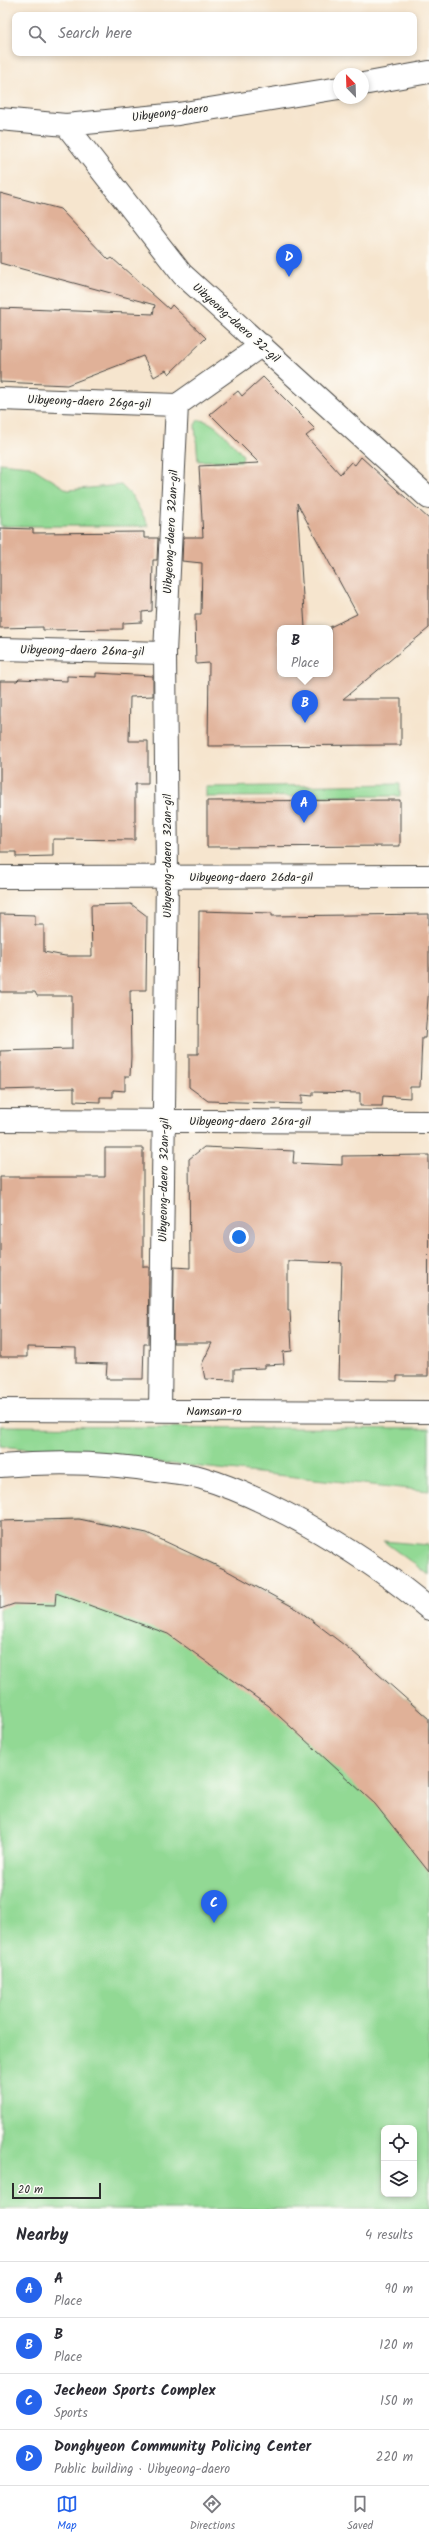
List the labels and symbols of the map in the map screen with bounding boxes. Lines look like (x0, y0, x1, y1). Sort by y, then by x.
north arrow (333, 68, 369, 104)
street label: Uibyeong-daero (131, 99, 209, 127)
pin: D (276, 244, 302, 277)
street label: Uibyeong-daero 32-gil (188, 278, 284, 368)
street label: Uibyeong-daero 26ga-gil (27, 390, 151, 414)
street label: Uibyeong-daero 32an-gil (158, 469, 184, 595)
street label: Uibyeong-daero 26na-gil (20, 640, 144, 662)
pin: B (292, 690, 318, 723)
pin: A (291, 790, 317, 823)
street label: Uibyeong-daero 32an-gil (158, 794, 177, 918)
street label: Uibyeong-daero 26da-gil (189, 868, 313, 887)
street label: Uibyeong-daero 26ra-gil (189, 1112, 311, 1131)
street label: Uibyeong-daero 32an-gil (153, 1118, 175, 1242)
your location (229, 1227, 249, 1247)
street label: Namsan-ro (186, 1402, 242, 1421)
pin: C (201, 1890, 227, 1923)
scale bar (12, 2181, 101, 2200)

